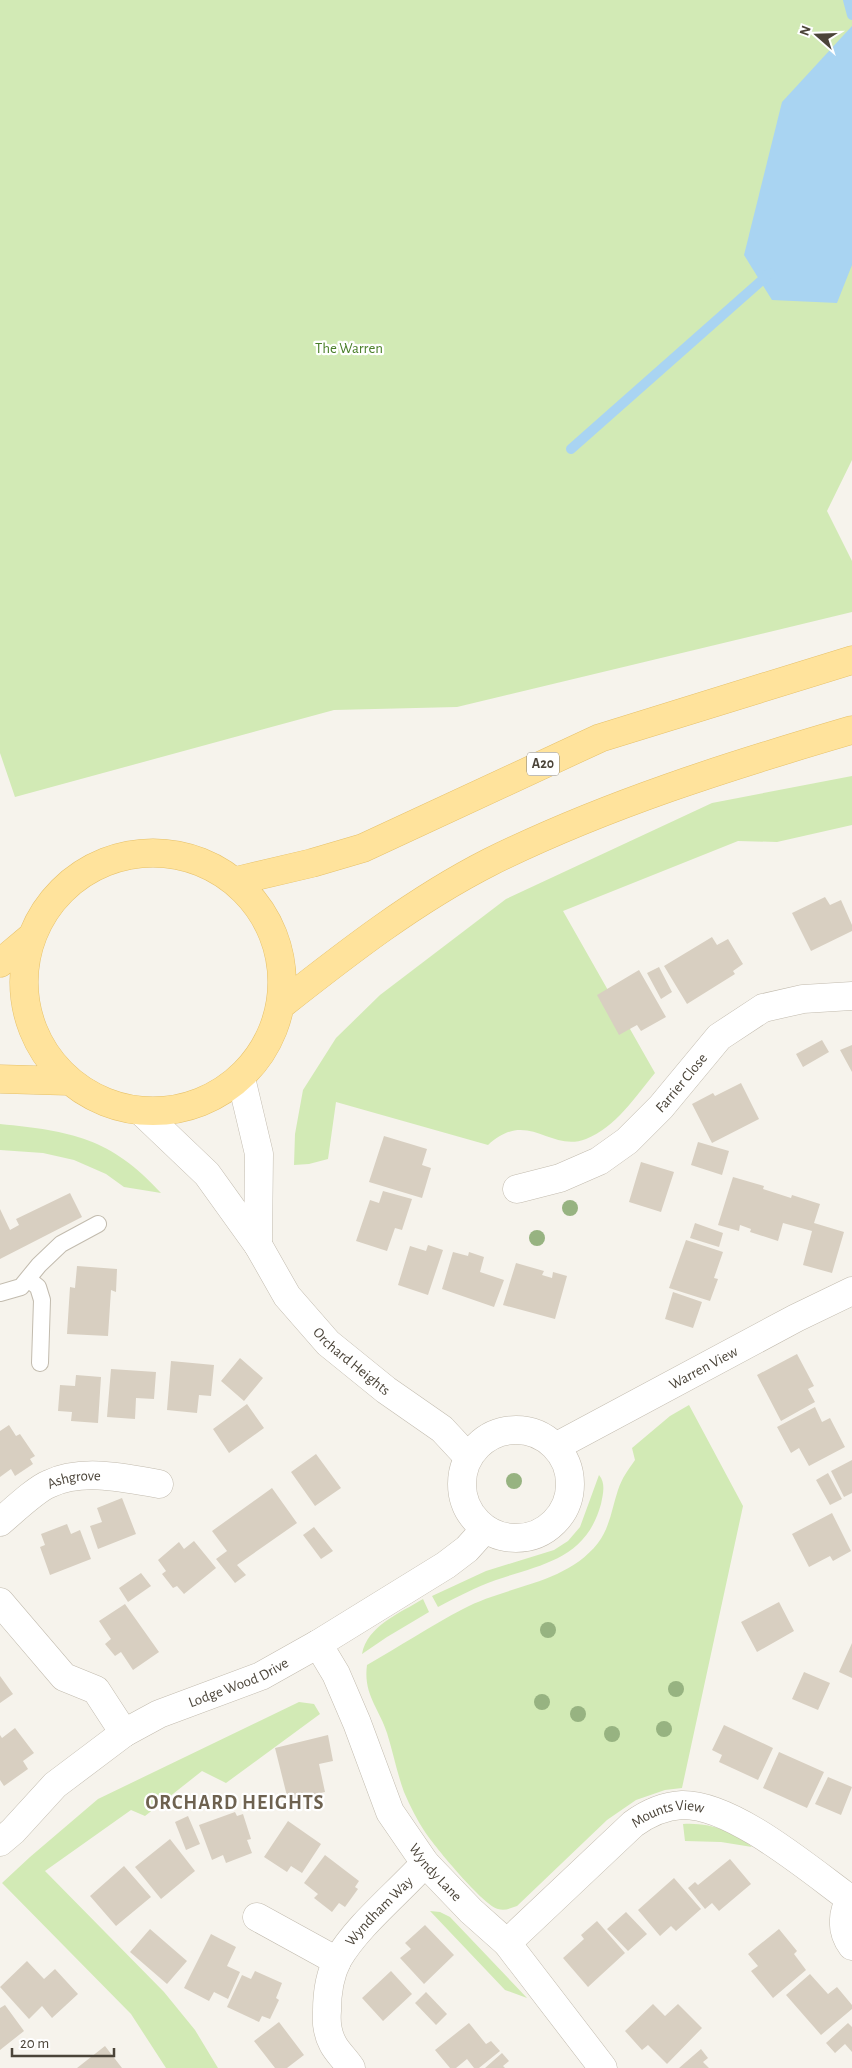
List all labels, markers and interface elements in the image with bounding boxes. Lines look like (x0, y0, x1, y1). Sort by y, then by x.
north arrow (792, 10, 842, 60)
text: N (797, 24, 814, 38)
park label: The Warren (315, 341, 383, 356)
road number: A20 (527, 752, 559, 776)
street label: Farrier Close (653, 1050, 710, 1115)
street label: Orchard Heights (310, 1324, 393, 1398)
street label: Warren View (667, 1343, 740, 1392)
street label: Ashgrove (45, 1468, 101, 1491)
street label: Lodge Wood Drive (186, 1655, 291, 1710)
district label: ORCHARD HEIGHTS (146, 1793, 324, 1813)
street label: Mounts View (628, 1797, 706, 1830)
street label: Wyndy Lane (406, 1841, 465, 1904)
street label: Wyndham Way (342, 1873, 416, 1948)
scale bar (12, 2026, 115, 2058)
text: 20 m (20, 2036, 49, 2051)

